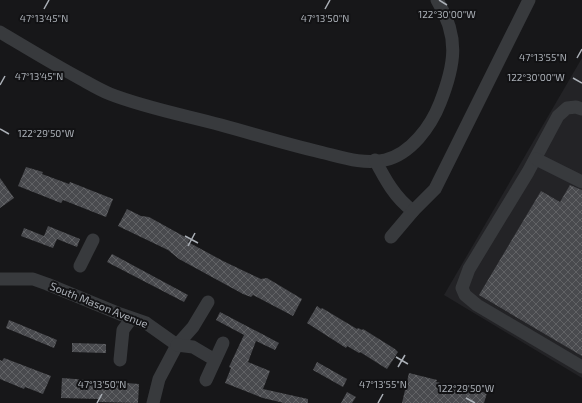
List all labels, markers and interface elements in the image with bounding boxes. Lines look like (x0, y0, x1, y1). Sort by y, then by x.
text: 122°30'00"W (418, 8, 476, 20)
text: 47°13'45"N (20, 12, 68, 24)
text: 47°13'50"N (301, 12, 349, 24)
text: 47°13'55"N (519, 51, 567, 63)
text: 47°13'45"N (15, 70, 63, 82)
text: 122°30'00"W (507, 71, 565, 83)
text: 122°29'50"W (18, 127, 75, 139)
street label: South Mason Avenue (48, 279, 150, 330)
text: 47°13'50"N (78, 378, 126, 390)
text: 47°13'55"N (359, 378, 407, 390)
text: 122°29'50"W (438, 382, 495, 394)

